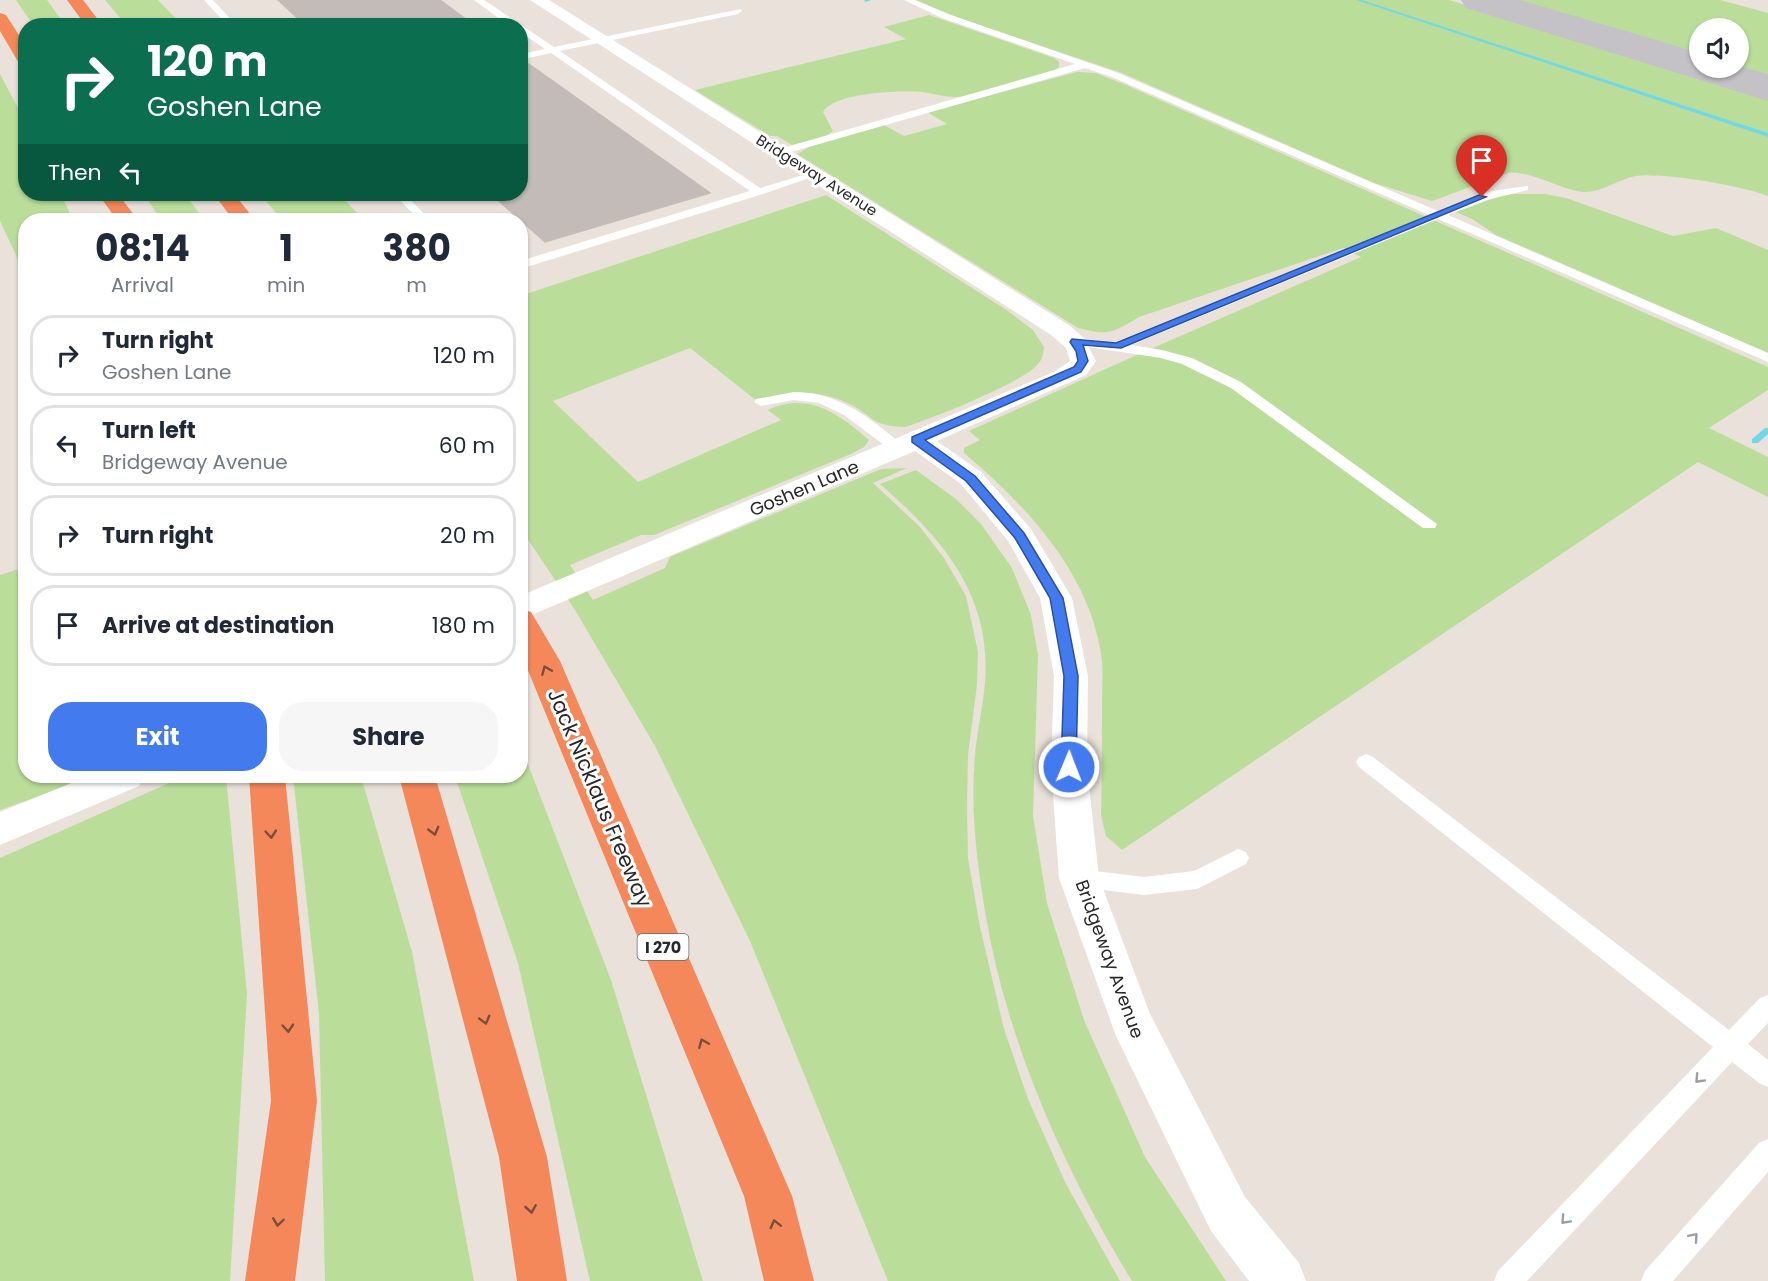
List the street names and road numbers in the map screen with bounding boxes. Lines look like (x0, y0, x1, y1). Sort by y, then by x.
street label: Bridgeway Avenue (752, 129, 882, 221)
street label: Goshen Lane (745, 454, 863, 522)
street label: Jack Nicklaus Freeway (541, 684, 659, 912)
street label: Bridgeway Avenue (1070, 876, 1150, 1042)
road number: I 270 (638, 934, 688, 960)

